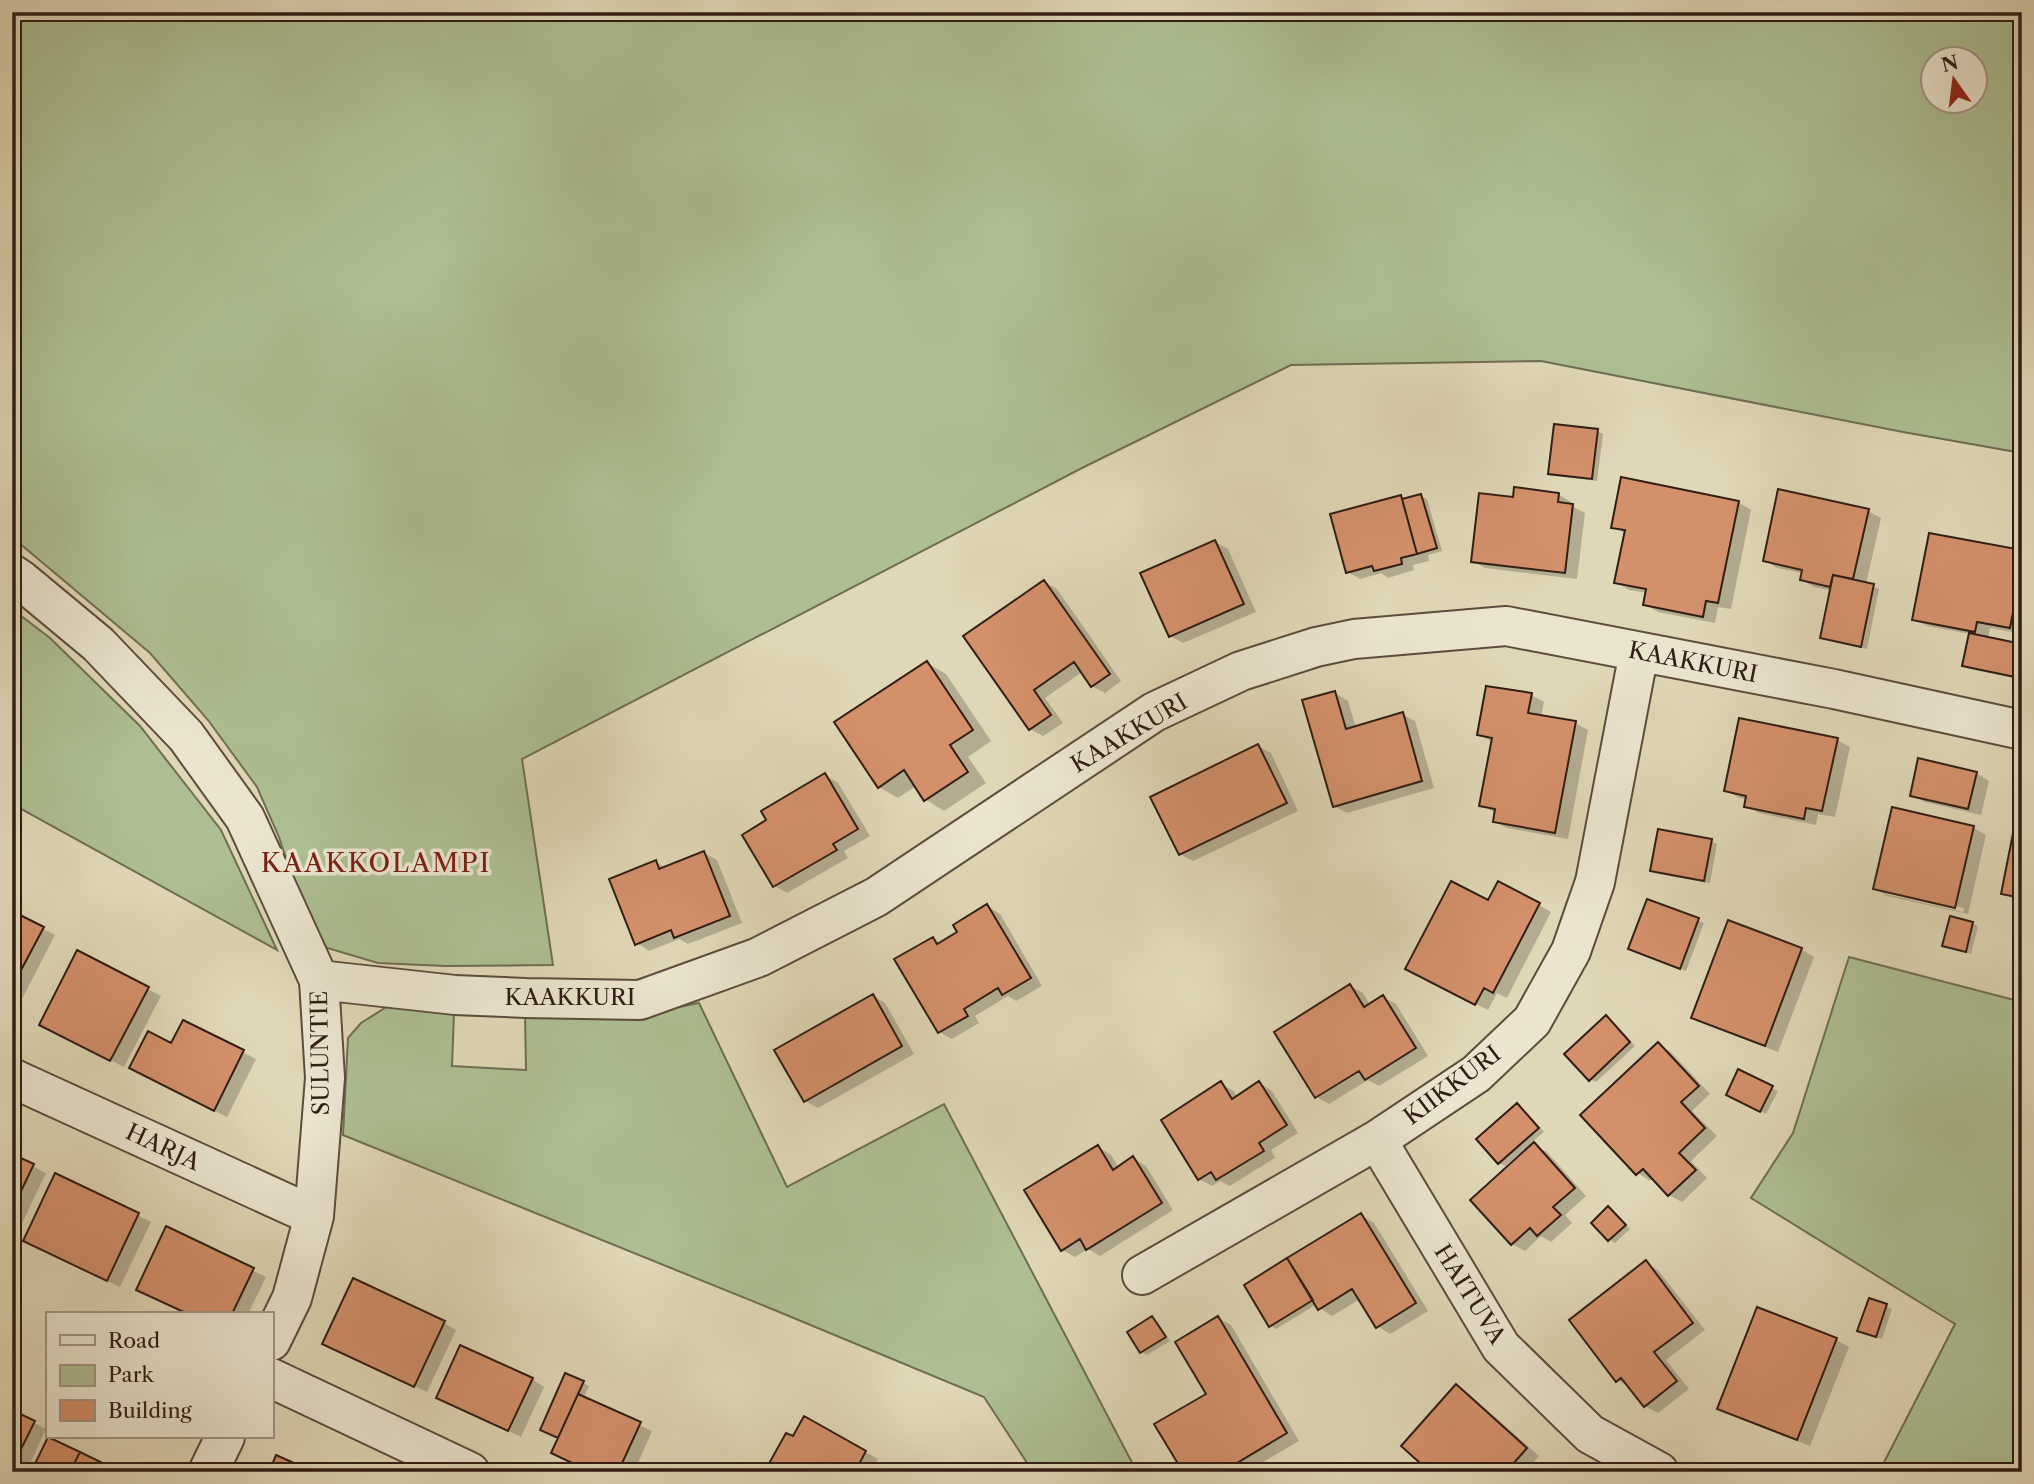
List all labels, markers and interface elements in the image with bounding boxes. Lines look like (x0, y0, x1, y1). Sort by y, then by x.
north arrow (1918, 46, 1988, 116)
text: N (1939, 51, 1961, 77)
street label: KAAKKURI (1626, 636, 1760, 688)
street label: KAAKKURI (1066, 687, 1192, 779)
district label: KAAKKOLAMPI (261, 847, 491, 879)
street label: KAAKKURI (505, 983, 635, 1011)
street label: SULUNTIE (305, 990, 335, 1116)
street label: KIIKKURI (1398, 1040, 1506, 1130)
street label: HARJA (121, 1118, 206, 1177)
street label: HAITUVA (1428, 1239, 1512, 1350)
legend (46, 1312, 273, 1438)
text: Road (108, 1328, 160, 1353)
text: Park (108, 1362, 154, 1387)
text: Building (108, 1398, 193, 1423)

